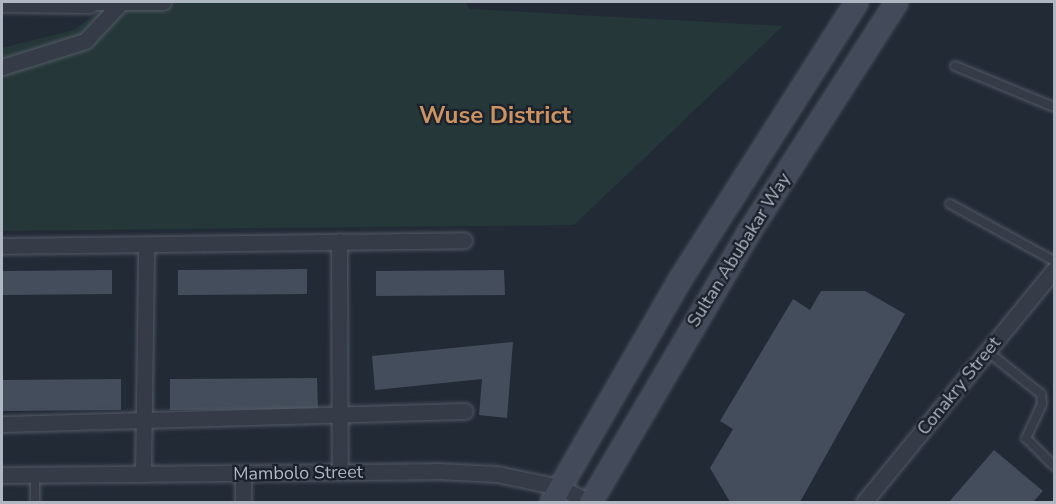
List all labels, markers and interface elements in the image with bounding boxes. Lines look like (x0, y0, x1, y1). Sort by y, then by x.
district label: Wuse District (419, 102, 571, 130)
street label: Sultan Abubakar Way (683, 169, 795, 331)
street label: Conakry Street (913, 332, 1005, 440)
street label: Mambolo Street (233, 461, 363, 485)

